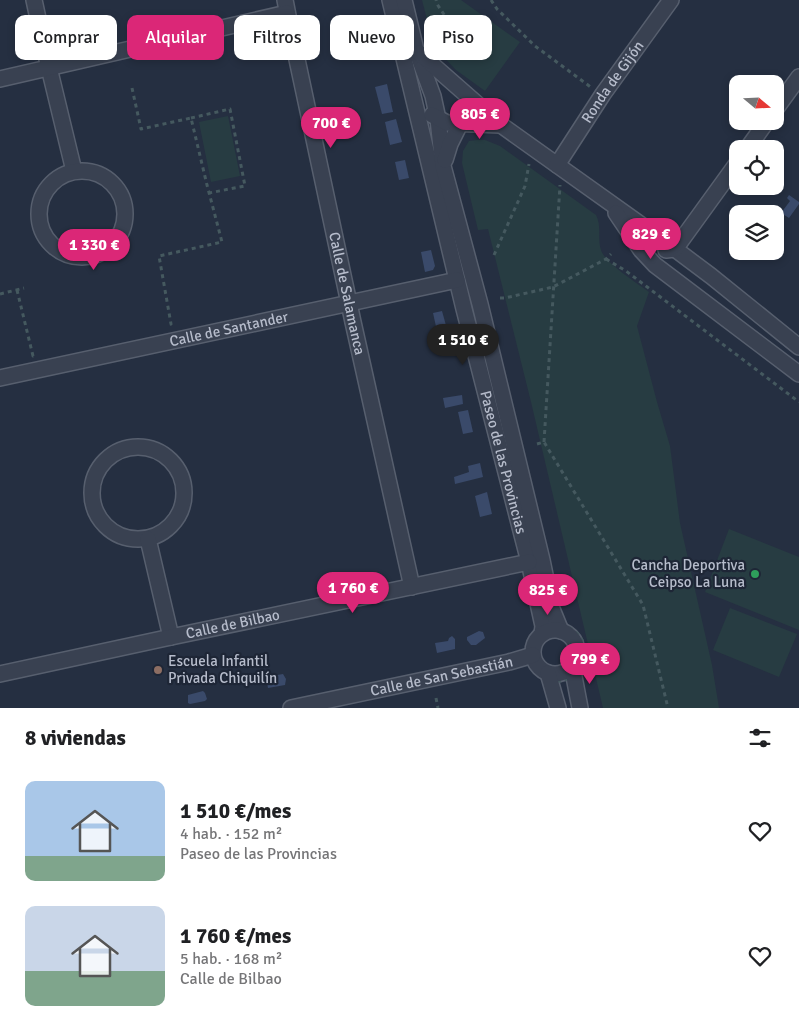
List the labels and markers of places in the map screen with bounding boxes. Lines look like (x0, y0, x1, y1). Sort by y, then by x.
pin: 805 € (445, 98, 515, 140)
pin: 700 € (296, 106, 366, 149)
pin: 829 € (616, 218, 686, 260)
pin: 1 330 € (48, 228, 140, 271)
pin: 1 510 € (417, 324, 509, 366)
place label: Cancha Deportiva Ceipso La Luna (632, 556, 745, 591)
marker: Cancha Deportiva Ceipso La Luna (749, 568, 761, 580)
pin: 1 760 € (307, 572, 399, 614)
pin: 825 € (513, 574, 583, 616)
pin: 799 € (555, 642, 625, 685)
place label: Escuela Infantil Privada Chiquilín (168, 652, 277, 687)
marker: Escuela Infantil Privada Chiquilín (152, 664, 164, 676)

